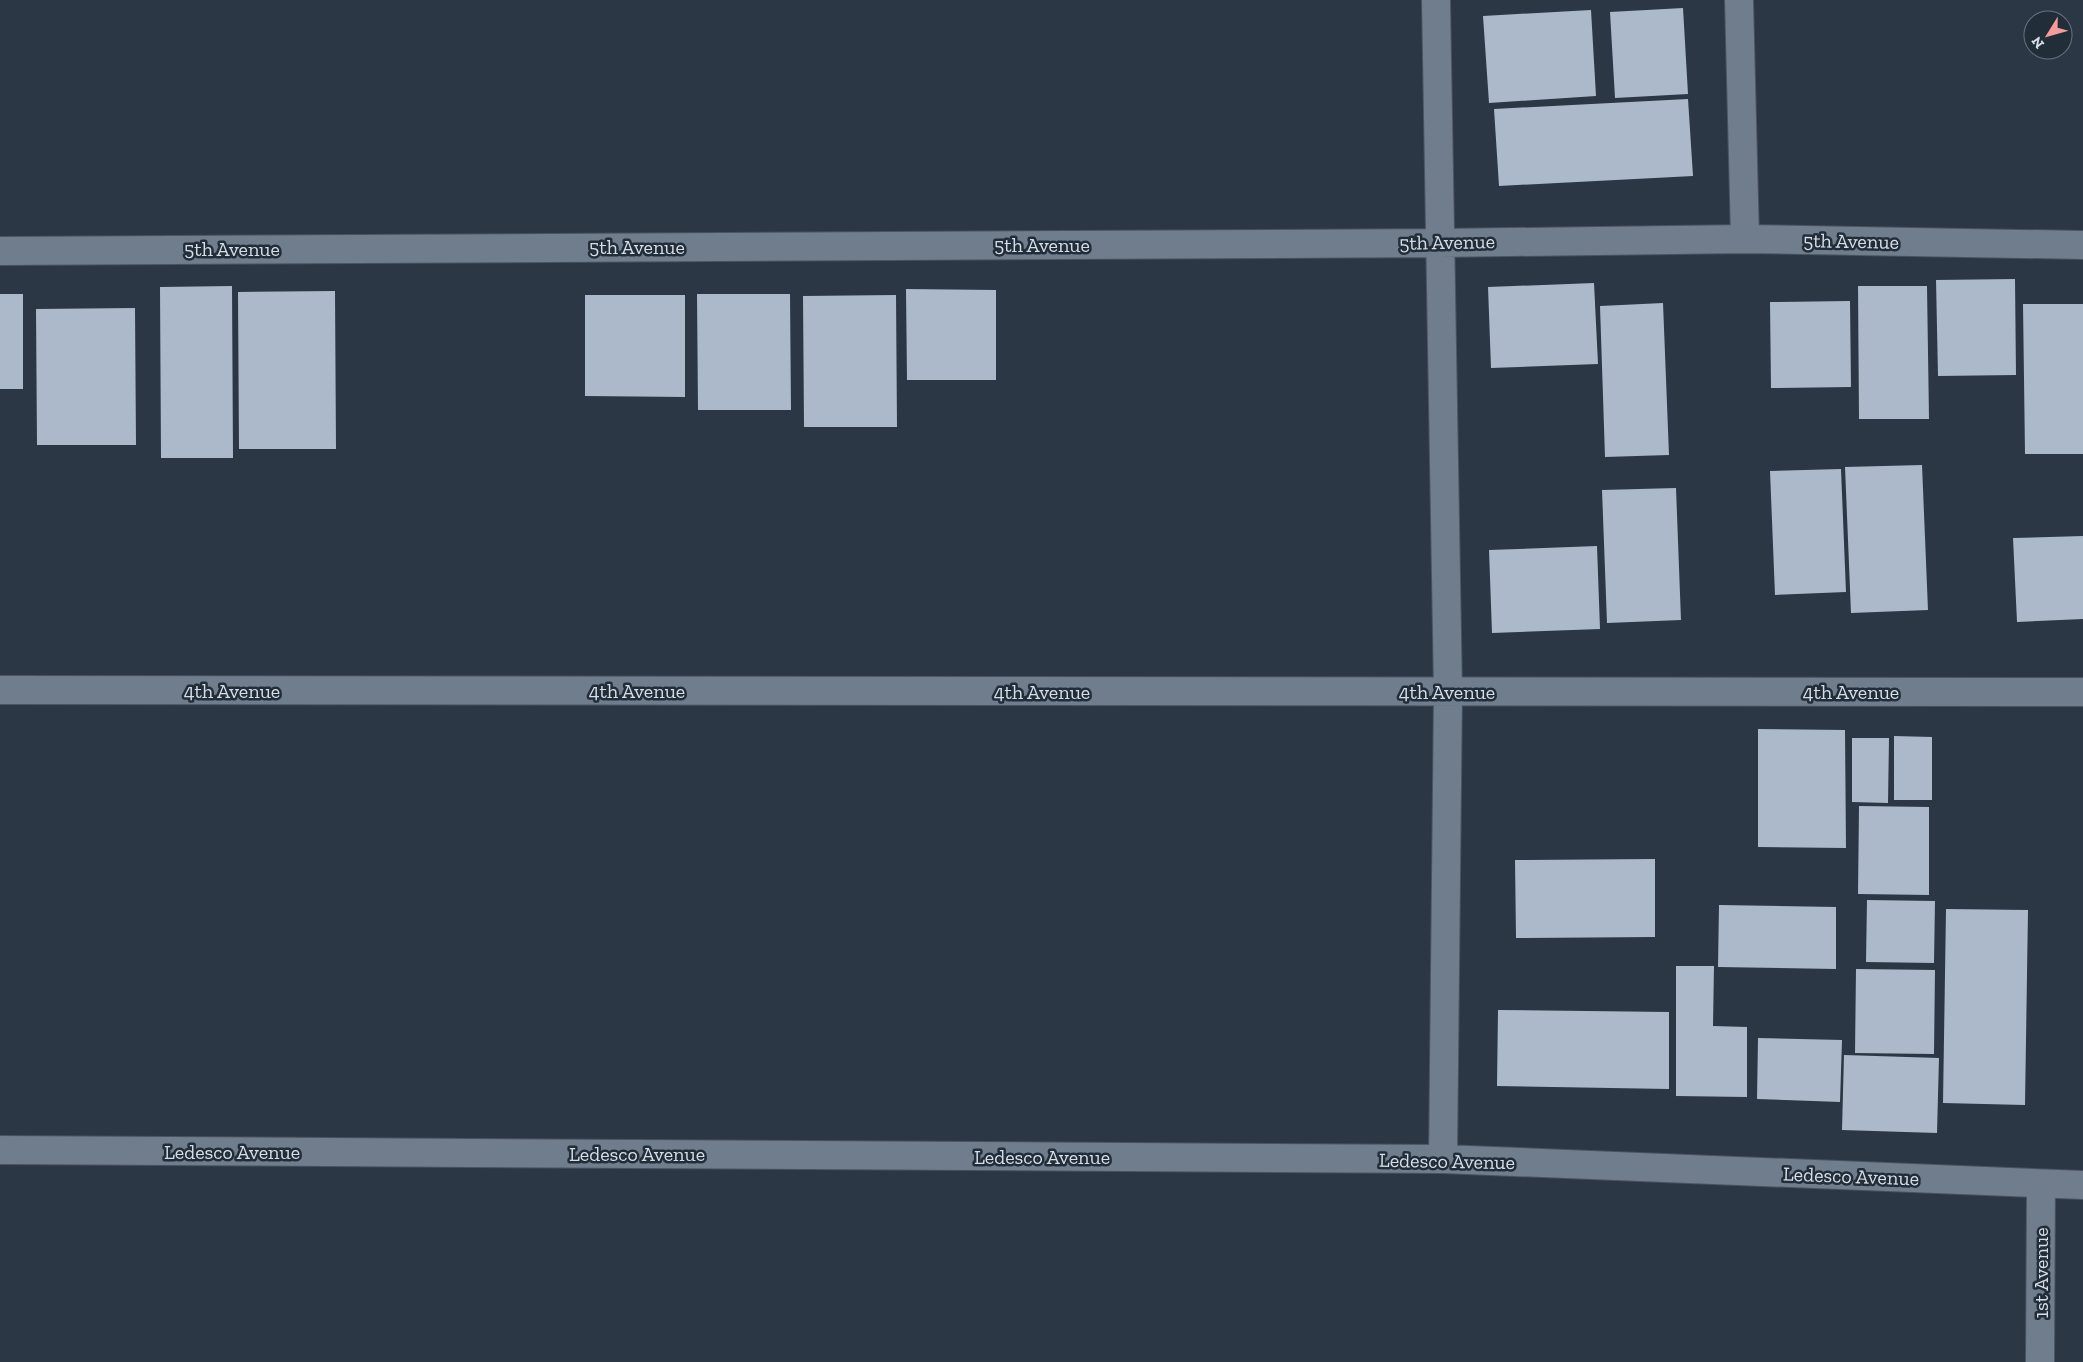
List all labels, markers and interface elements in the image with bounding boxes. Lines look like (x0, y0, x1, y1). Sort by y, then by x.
north arrow (2023, 10, 2073, 60)
text: N (2028, 33, 2048, 52)
street label: 5th Avenue (1803, 228, 1899, 254)
street label: 5th Avenue (1399, 229, 1495, 255)
street label: 5th Avenue (994, 233, 1090, 257)
street label: 5th Avenue (589, 235, 685, 259)
street label: 5th Avenue (184, 237, 280, 261)
street label: 4th Avenue (184, 679, 280, 703)
street label: 4th Avenue (589, 679, 685, 703)
street label: 4th Avenue (994, 680, 1090, 704)
street label: 4th Avenue (1399, 680, 1495, 704)
street label: 4th Avenue (1803, 680, 1899, 704)
street label: Ledesco Avenue (164, 1140, 300, 1164)
street label: Ledesco Avenue (569, 1142, 705, 1166)
street label: Ledesco Avenue (974, 1145, 1110, 1169)
street label: Ledesco Avenue (1379, 1148, 1515, 1174)
street label: Ledesco Avenue (1782, 1162, 1920, 1190)
street label: 1st Avenue (2029, 1227, 2053, 1319)

